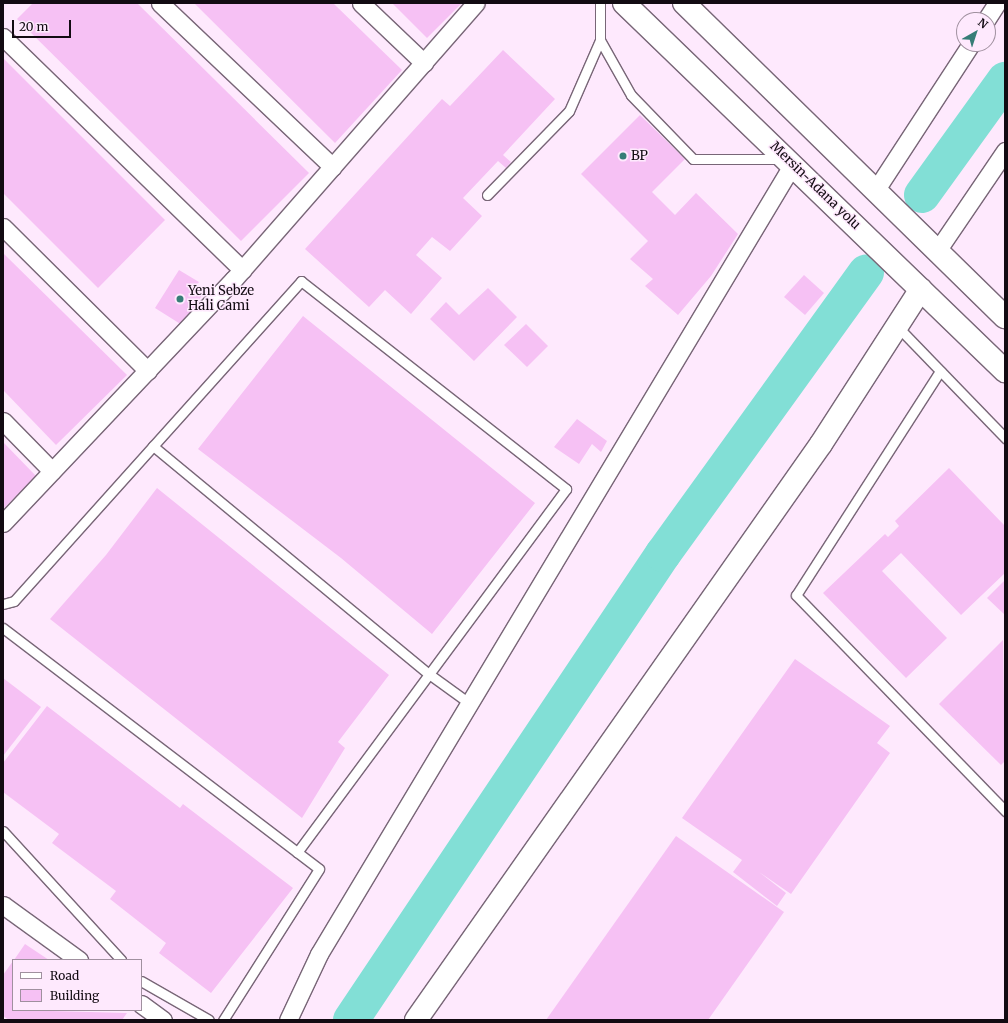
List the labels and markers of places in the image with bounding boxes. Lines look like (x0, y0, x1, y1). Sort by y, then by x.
place label: BP (631, 148, 648, 164)
marker: BP (618, 151, 628, 161)
place label: Yeni Sebze Hali Cami (188, 284, 254, 315)
marker: Yeni Sebze Hali Cami (175, 294, 185, 304)

